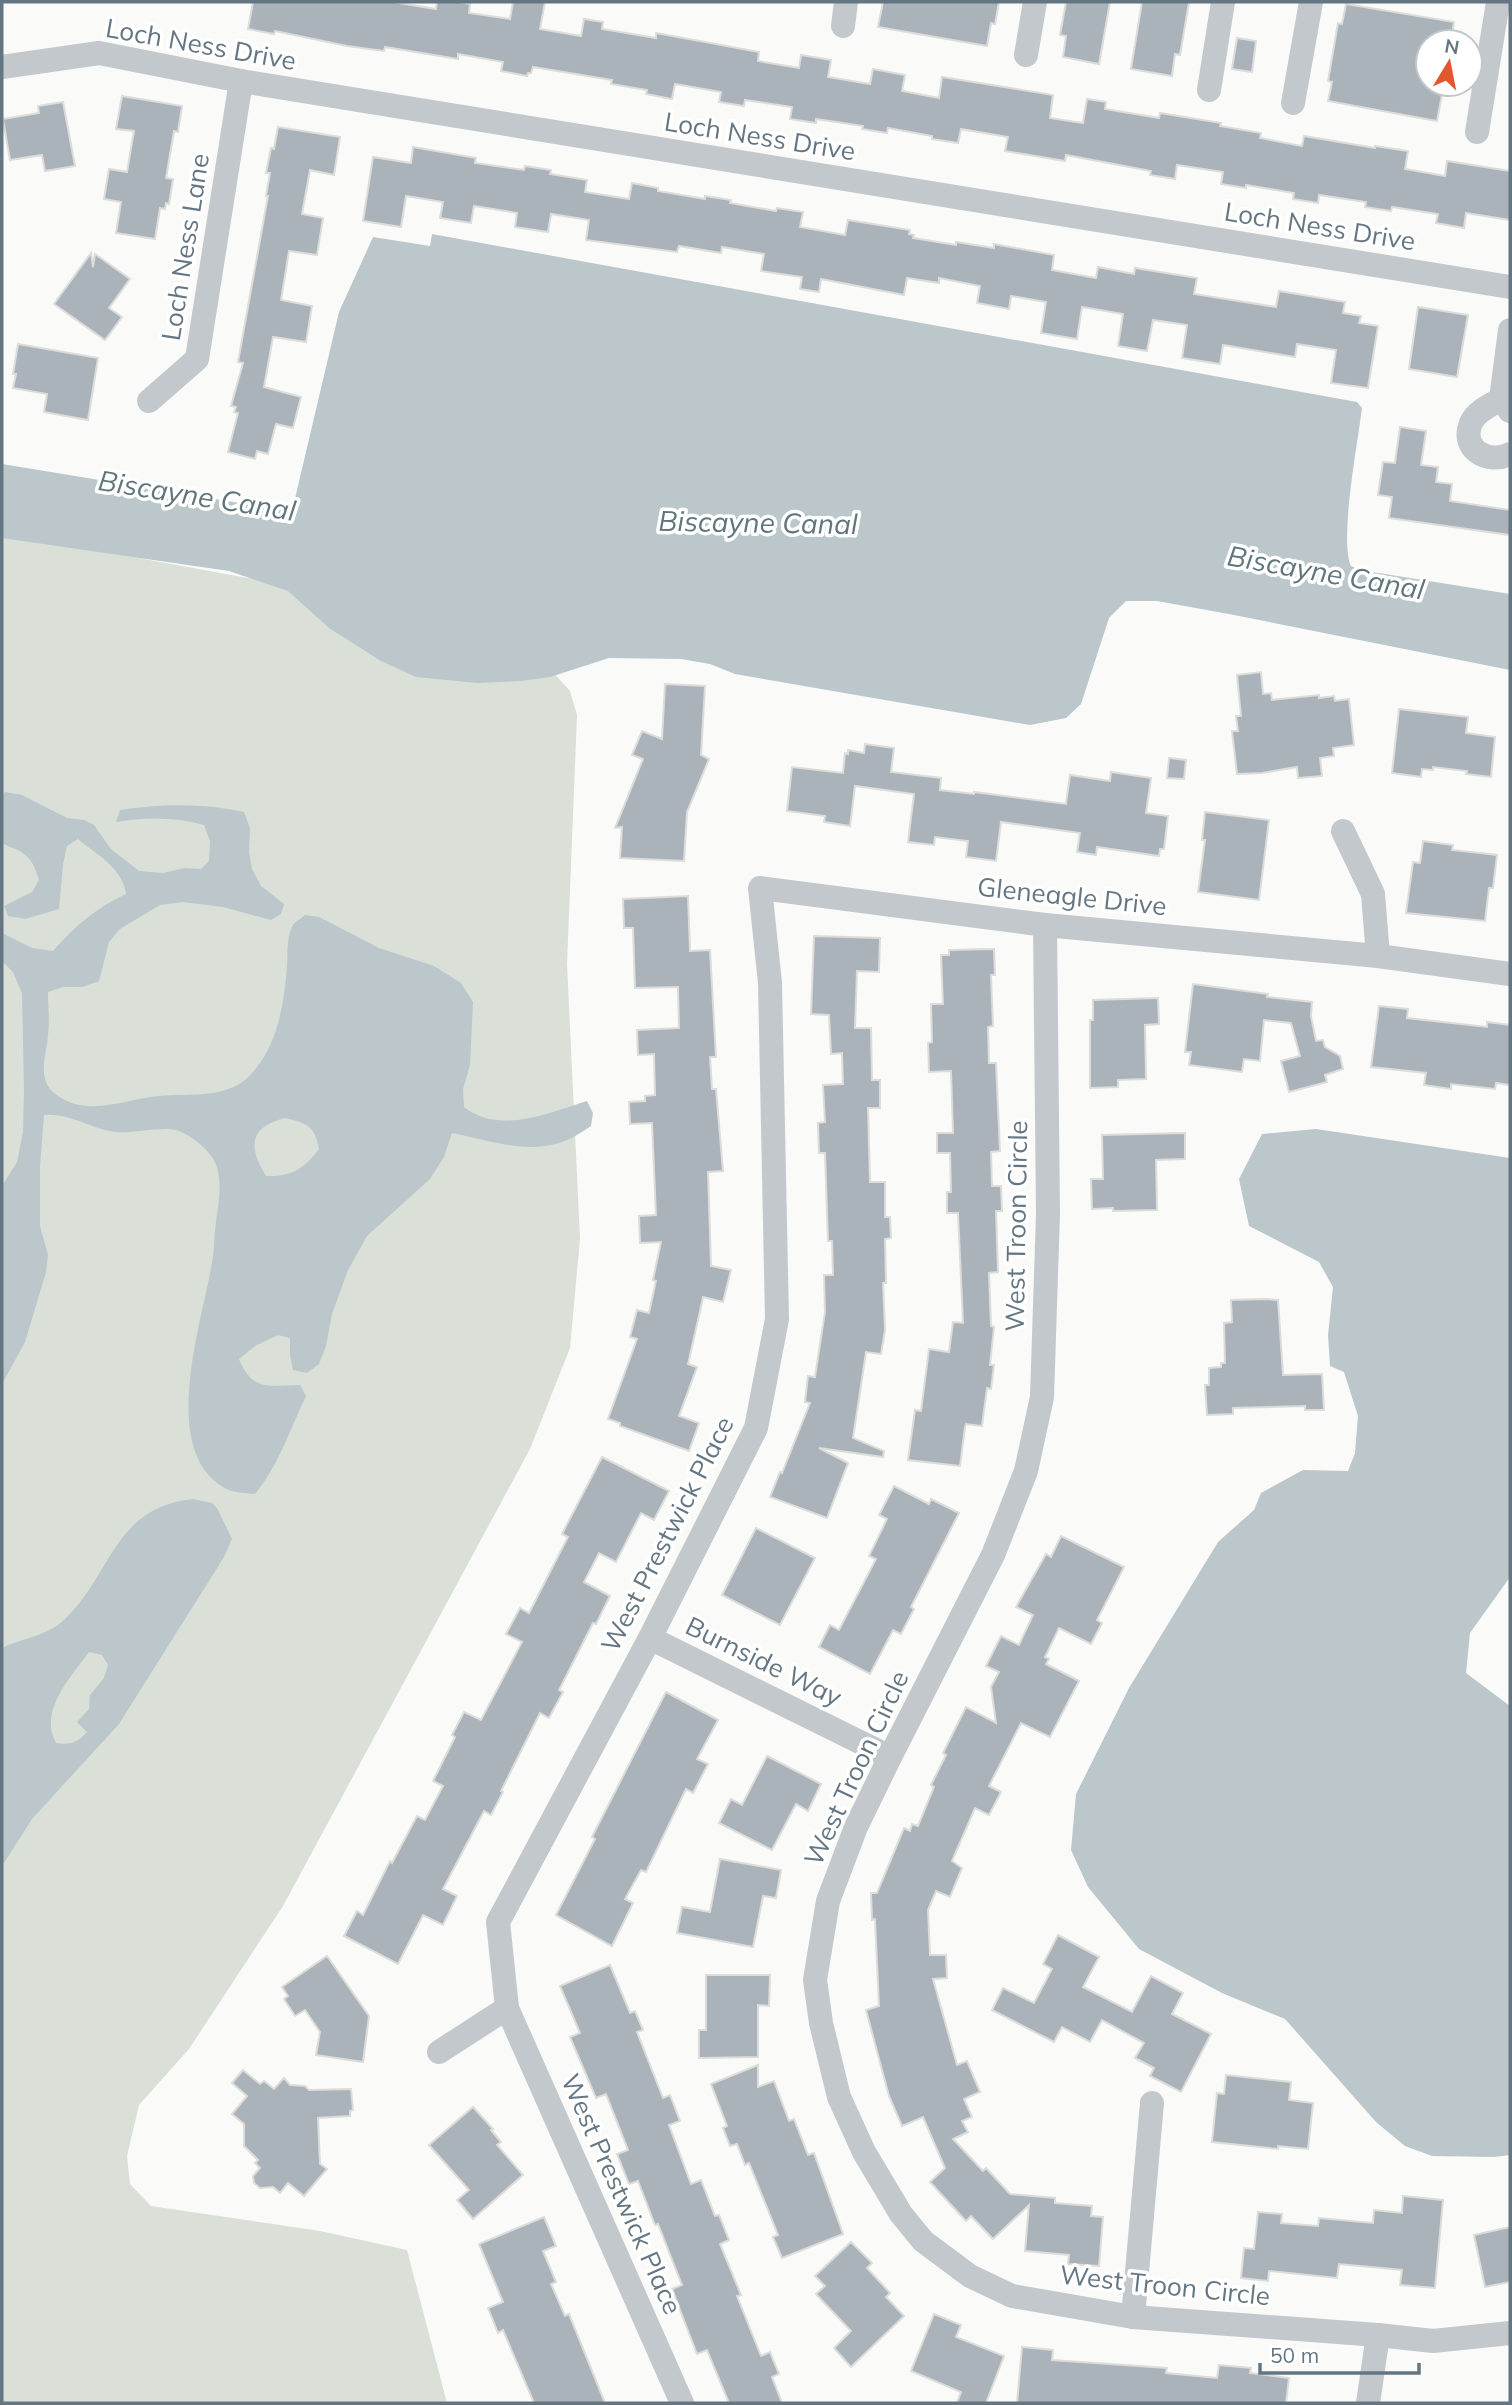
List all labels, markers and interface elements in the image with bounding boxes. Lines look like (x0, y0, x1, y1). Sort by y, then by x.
street label: Loch Ness Drive (103, 11, 299, 77)
north arrow (1414, 28, 1484, 98)
text: N (1443, 33, 1461, 59)
street label: Loch Ness Drive (662, 105, 858, 167)
street label: Loch Ness Lane (154, 151, 216, 343)
street label: Loch Ness Drive (1222, 195, 1418, 257)
water label: Biscayne Canal (96, 462, 298, 528)
water label: Biscayne Canal (658, 503, 858, 541)
water label: Biscayne Canal (1225, 537, 1427, 607)
street label: Gleneagle Drive (976, 870, 1168, 922)
street label: West Troon Circle (998, 1120, 1034, 1332)
street label: West Prestwick Place (593, 1411, 741, 1657)
street label: Burnside Way (681, 1609, 848, 1713)
street label: West Troon Circle (796, 1665, 916, 1871)
street label: West Prestwick Place (554, 2069, 690, 2319)
street label: West Troon Circle (1058, 2258, 1272, 2312)
scale bar (1260, 2332, 1419, 2376)
text: 50 m (1270, 2342, 1319, 2368)

